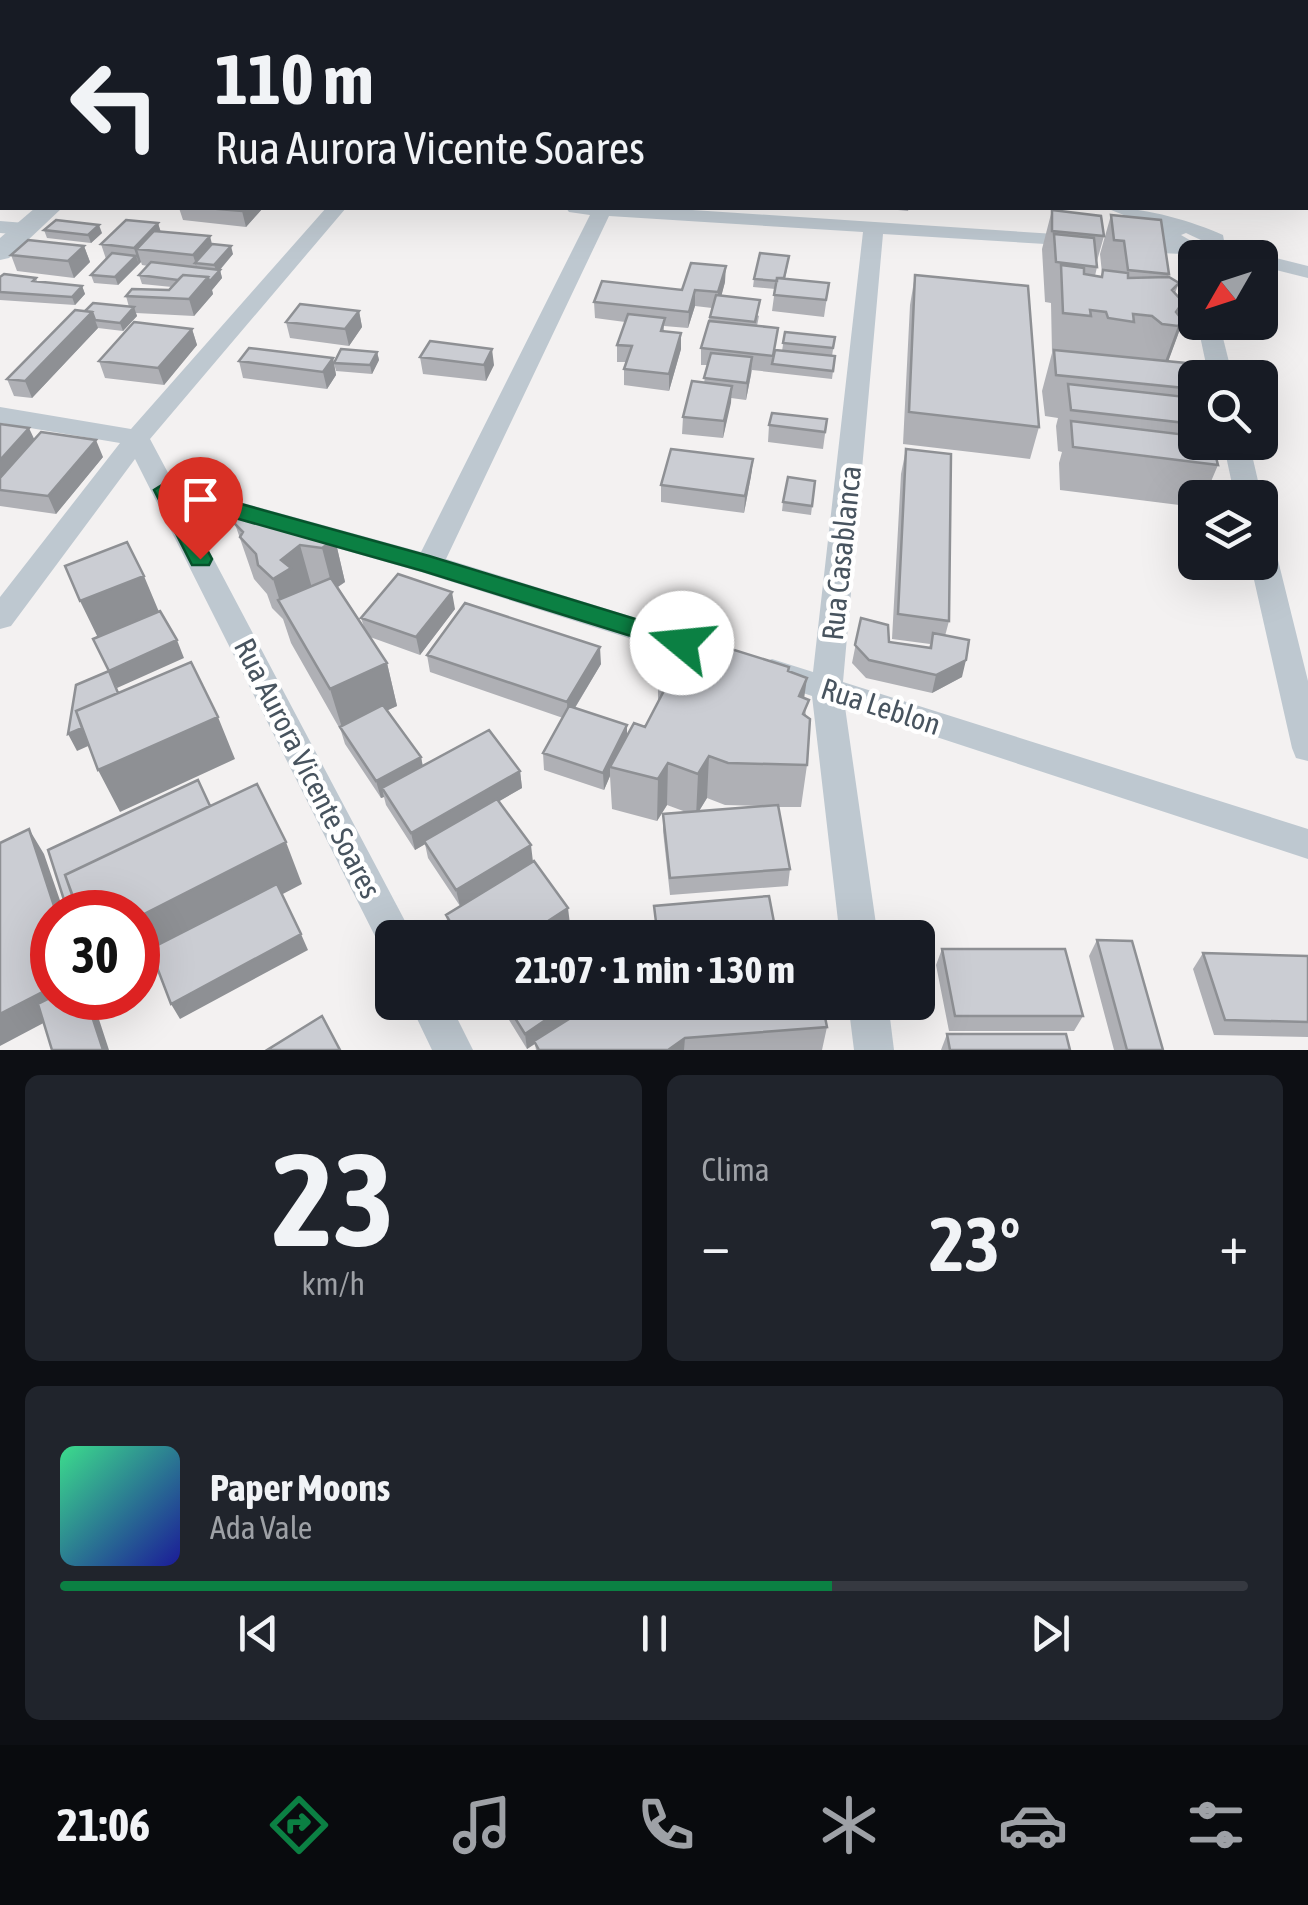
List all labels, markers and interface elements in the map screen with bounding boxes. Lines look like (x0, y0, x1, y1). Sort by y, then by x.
text: 110 m (215, 39, 374, 119)
icon: left (50, 40, 180, 170)
text: Rua Aurora Vicente Soares (215, 122, 645, 174)
north arrow (1178, 240, 1278, 340)
map controls (1178, 240, 1278, 580)
button: search (1178, 360, 1278, 460)
pin (158, 457, 243, 560)
street label: Rua Casablanca (815, 464, 867, 642)
icon: arrive (173, 472, 228, 527)
button: layers (1178, 480, 1278, 580)
position arrow (630, 591, 734, 695)
street label: Rua Aurora Vicente Soares (228, 633, 388, 903)
street label: Rua Leblon (817, 671, 945, 741)
speed limit sign: 30 (30, 890, 160, 1020)
text: 21:07 · 1 min · 130 m (515, 948, 795, 991)
text: 23 (272, 1125, 394, 1274)
text: Clima (702, 1151, 770, 1188)
text: 23° (929, 1201, 1020, 1287)
text: − (702, 1213, 730, 1276)
text: + (1219, 1213, 1248, 1276)
text: km/h (302, 1265, 365, 1302)
text: Paper Moons (210, 1466, 390, 1509)
text: Ada Vale (210, 1509, 312, 1546)
icon: previous (231, 1606, 286, 1661)
icon: pause (627, 1606, 682, 1661)
icon: next (1023, 1606, 1078, 1661)
icon: directions (264, 1790, 334, 1860)
icon: music (447, 1790, 517, 1860)
icon: phone (631, 1790, 701, 1860)
icon: climate (814, 1790, 884, 1860)
icon: car (998, 1790, 1068, 1860)
icon: filters (1181, 1790, 1251, 1860)
text: 21:06 (57, 1799, 150, 1851)

